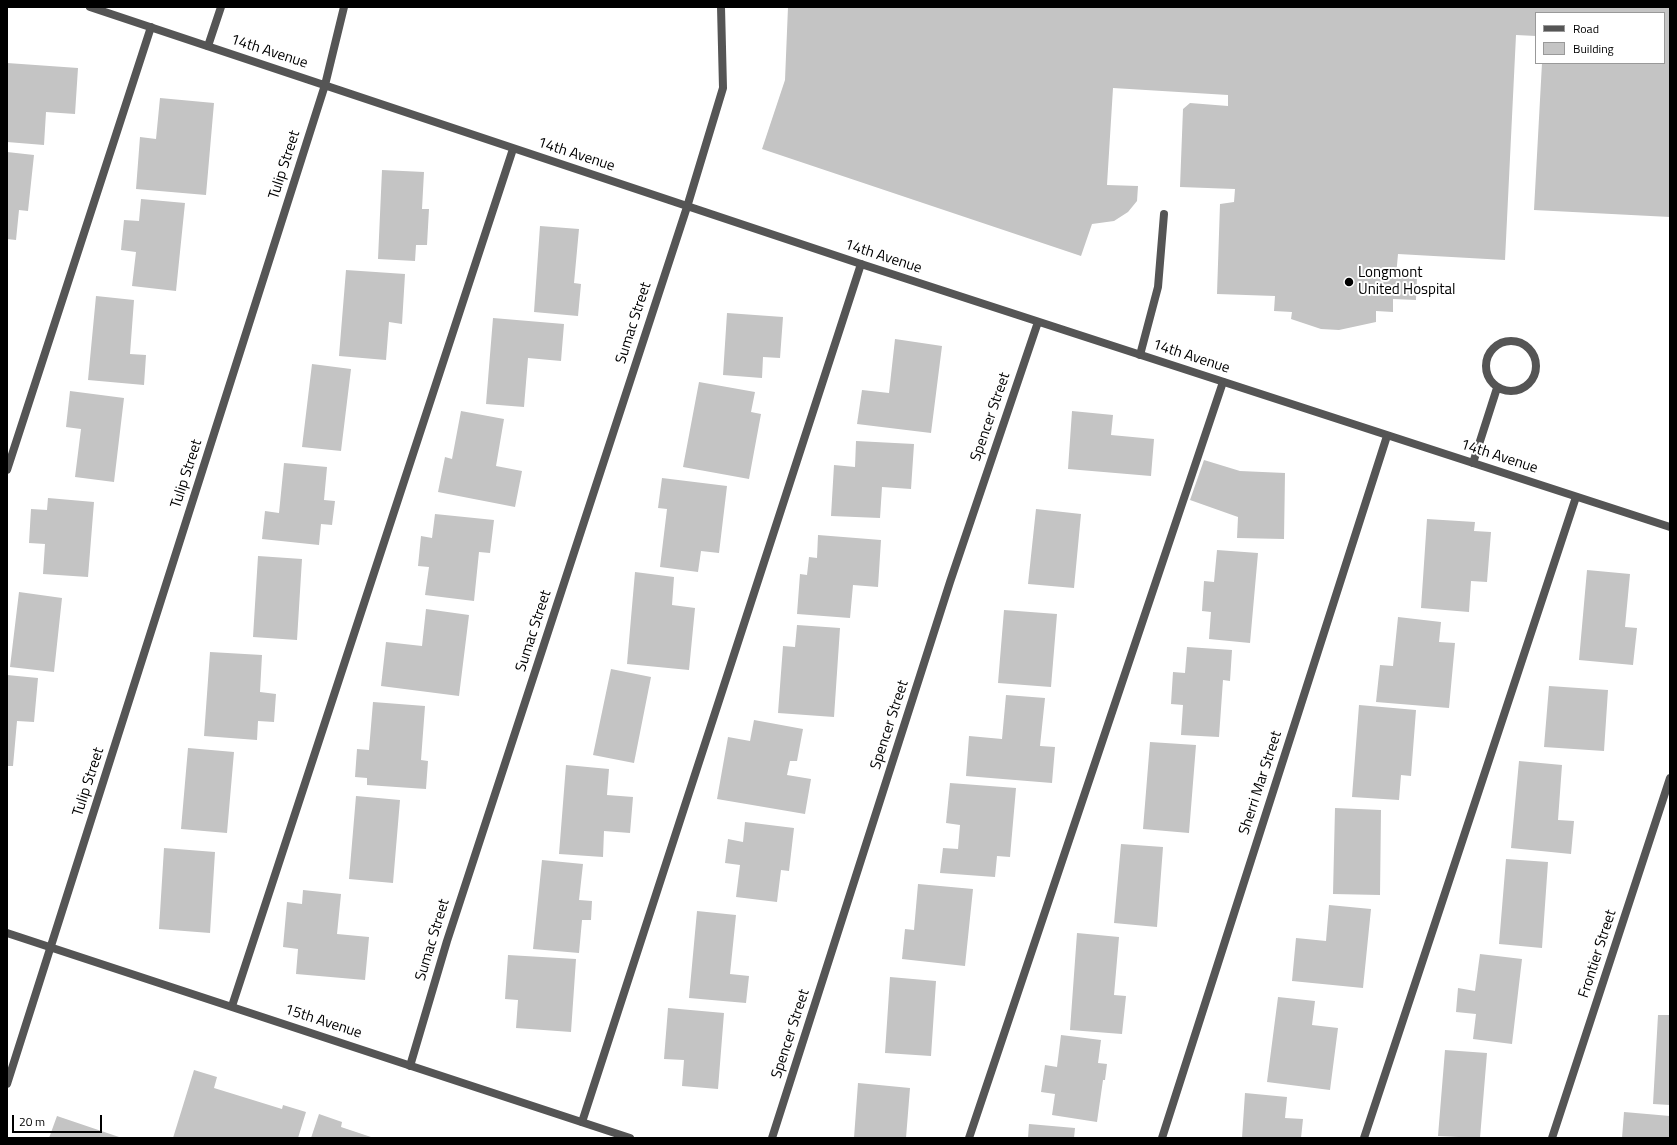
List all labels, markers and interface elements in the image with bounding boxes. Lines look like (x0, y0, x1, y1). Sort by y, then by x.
legend (1535, 12, 1665, 64)
text: Road (1573, 19, 1599, 38)
street label: 14th Avenue (228, 31, 310, 73)
text: Building (1573, 39, 1614, 58)
street label: Tulip Street (265, 128, 305, 202)
street label: 14th Avenue (535, 134, 617, 176)
street label: 14th Avenue (842, 236, 924, 278)
place label: Longmont United Hospital (1358, 264, 1455, 299)
marker: Longmont United Hospital (1343, 276, 1355, 288)
street label: Sumac Street (612, 280, 656, 366)
street label: 14th Avenue (1150, 336, 1232, 378)
street label: Spencer Street (967, 370, 1015, 464)
street label: 14th Avenue (1458, 436, 1540, 478)
street label: Tulip Street (167, 437, 207, 511)
street label: Sumac Street (512, 588, 556, 674)
street label: Spencer Street (867, 678, 913, 772)
street label: Sherri Mar Street (1236, 729, 1286, 837)
street label: Tulip Street (69, 745, 109, 819)
street label: Sumac Street (412, 897, 454, 983)
street label: Frontier Street (1575, 908, 1621, 1000)
street label: Spencer Street (768, 987, 814, 1081)
street label: 15th Avenue (282, 1001, 364, 1043)
scale bar (14, 1107, 104, 1133)
text: 20 m (19, 1112, 45, 1131)

